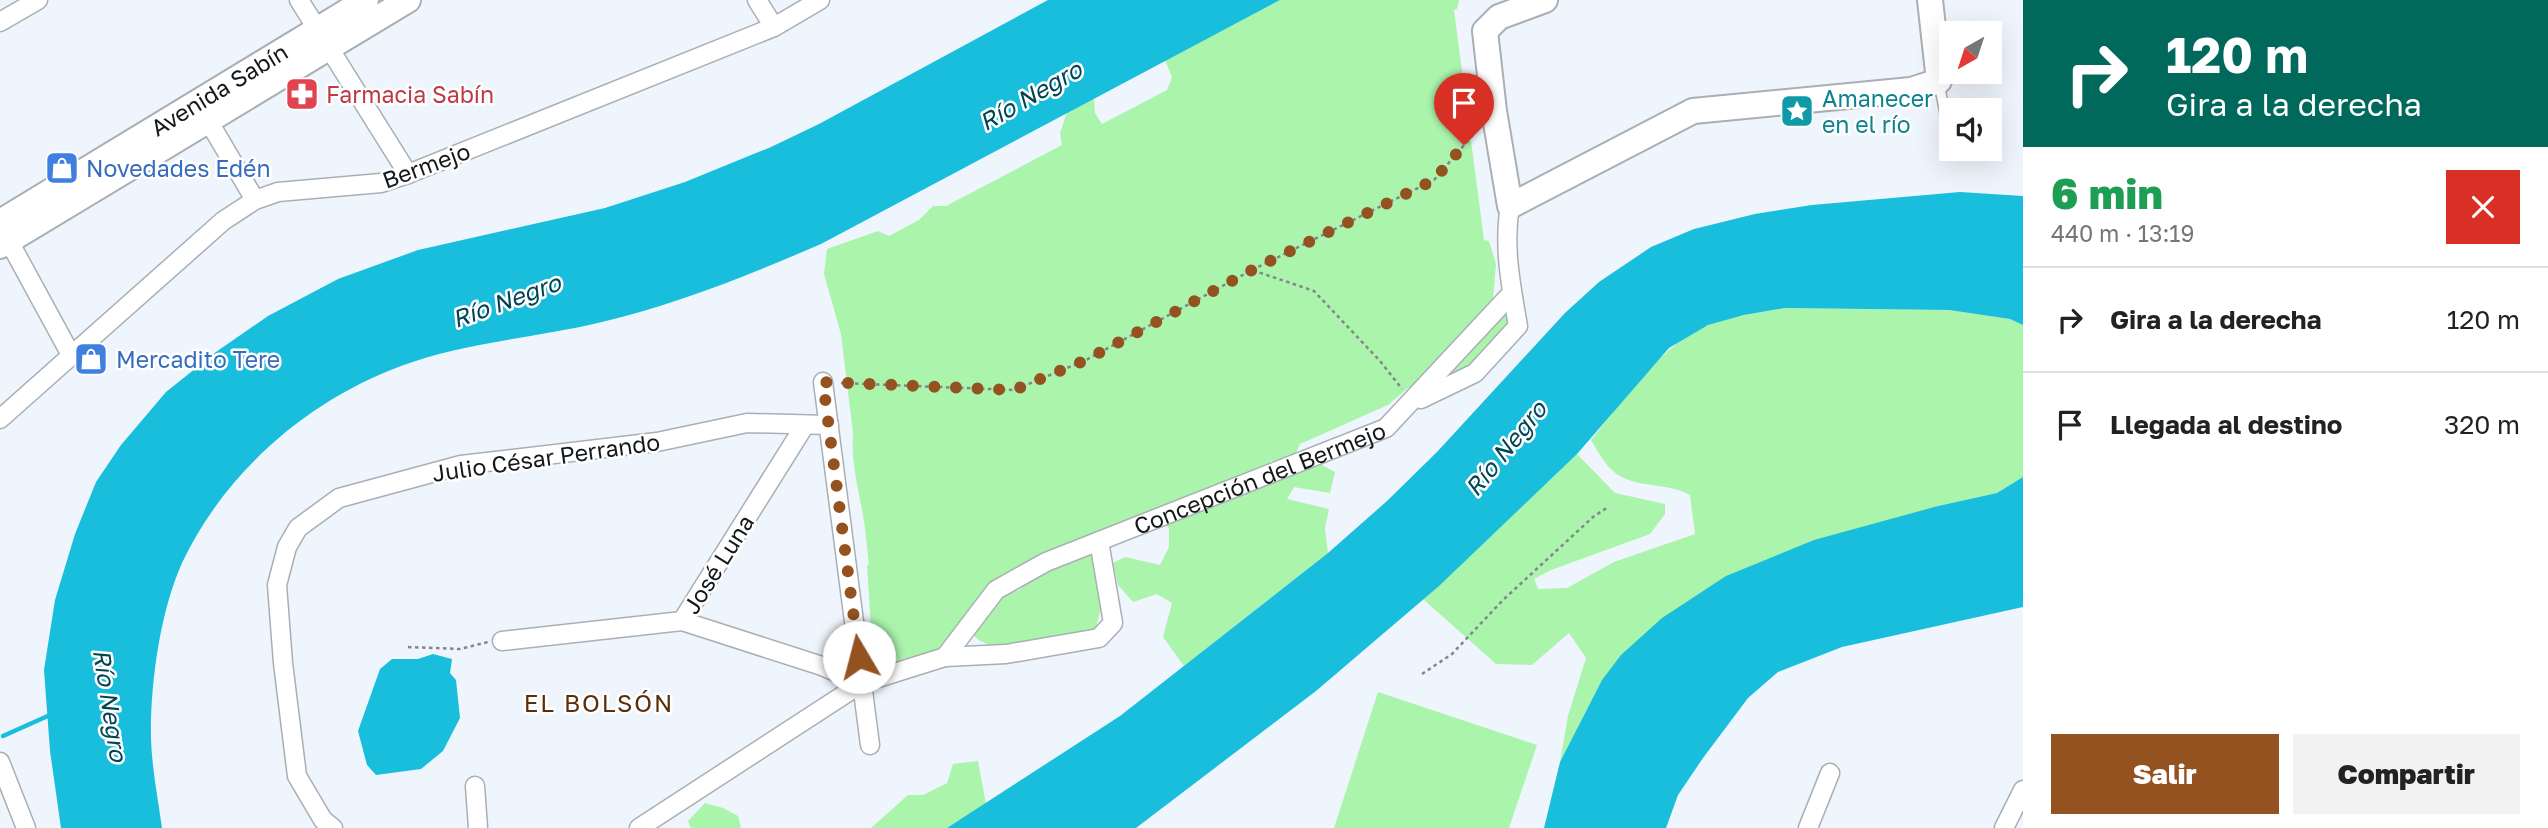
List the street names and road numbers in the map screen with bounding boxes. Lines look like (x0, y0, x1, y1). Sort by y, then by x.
street label: Avenida Sabín (145, 37, 293, 141)
street label: Bermejo (378, 136, 474, 194)
street label: Concepción del Bermejo (1130, 416, 1389, 540)
street label: Julio César Perrando (430, 427, 662, 487)
street label: José Luna (677, 509, 759, 619)

